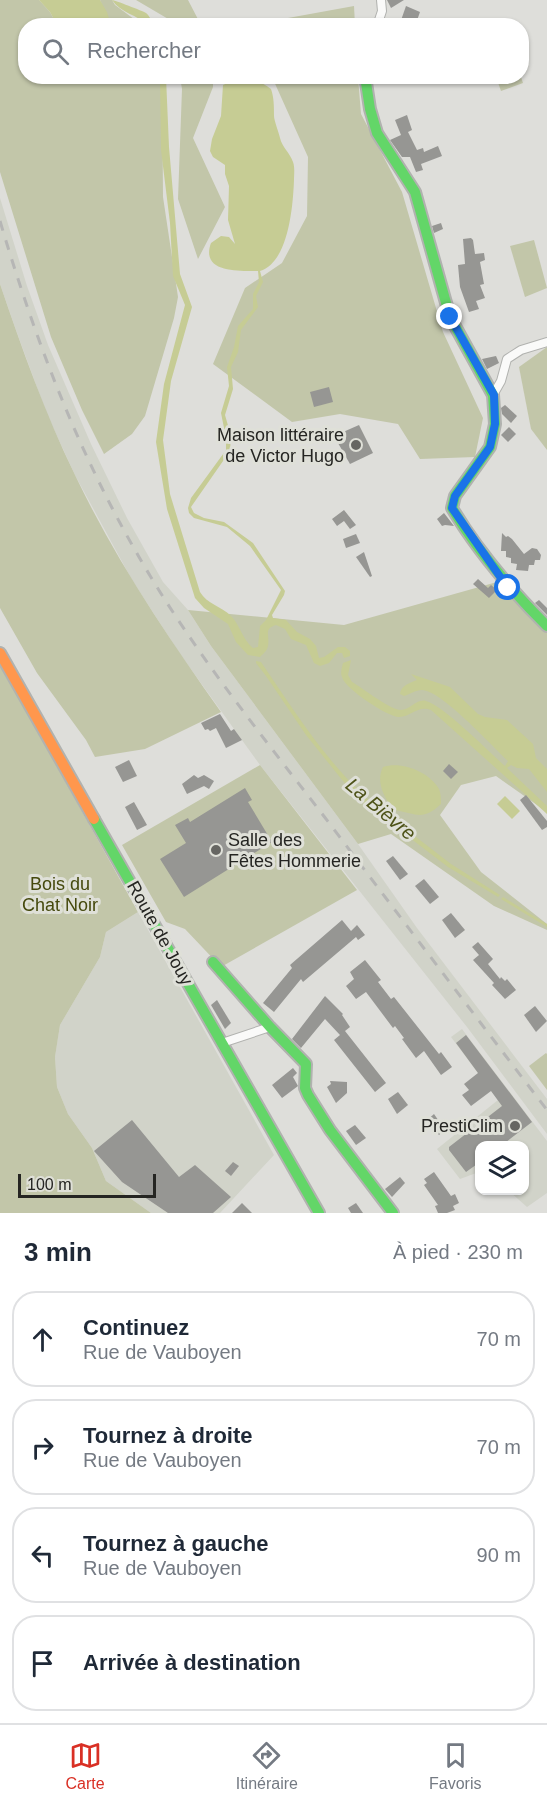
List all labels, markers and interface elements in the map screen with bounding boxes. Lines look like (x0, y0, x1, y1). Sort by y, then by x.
search box (18, 18, 529, 84)
icon: search (39, 35, 72, 68)
text: Rechercher (87, 38, 201, 63)
route end (436, 303, 462, 329)
place label: Maison littéraire de Victor Hugo (217, 425, 344, 466)
marker: Maison littéraire de Victor Hugo (349, 438, 363, 452)
route start (494, 574, 520, 600)
water label: La Bièvre (342, 773, 420, 845)
place label: Salle des Fêtes Hommerie (228, 830, 361, 871)
marker: Salle des Fêtes Hommerie (209, 843, 223, 857)
park label: Bois du Chat Noir (22, 874, 98, 915)
street label: Route de Jouy (123, 877, 197, 989)
place label: PrestiClim (421, 1116, 503, 1136)
marker: PrestiClim (508, 1119, 522, 1133)
map controls (475, 1141, 529, 1195)
button: layers (475, 1141, 529, 1195)
scale bar (18, 1171, 156, 1198)
text: 100 m (27, 1176, 71, 1193)
text: 3 min (24, 1237, 92, 1267)
text: À pied · 230 m (393, 1241, 523, 1263)
text: Continuez (83, 1315, 189, 1340)
icon: ahead (26, 1323, 59, 1356)
text: 70 m (477, 1328, 521, 1350)
text: Rue de Vauboyen (83, 1341, 242, 1363)
text: Tournez à droite (83, 1423, 253, 1448)
icon: right (26, 1431, 59, 1464)
text: 70 m (477, 1436, 521, 1458)
text: Rue de Vauboyen (83, 1449, 242, 1471)
text: Tournez à gauche (83, 1531, 268, 1556)
icon: left (26, 1539, 59, 1572)
text: 90 m (477, 1544, 521, 1566)
text: Rue de Vauboyen (83, 1557, 242, 1579)
icon: arrive (26, 1647, 59, 1680)
text: Arrivée à destination (83, 1650, 301, 1675)
tab: Carte (66, 1739, 105, 1793)
tab: Itinéraire (236, 1739, 298, 1793)
tab: Favoris (429, 1739, 481, 1793)

